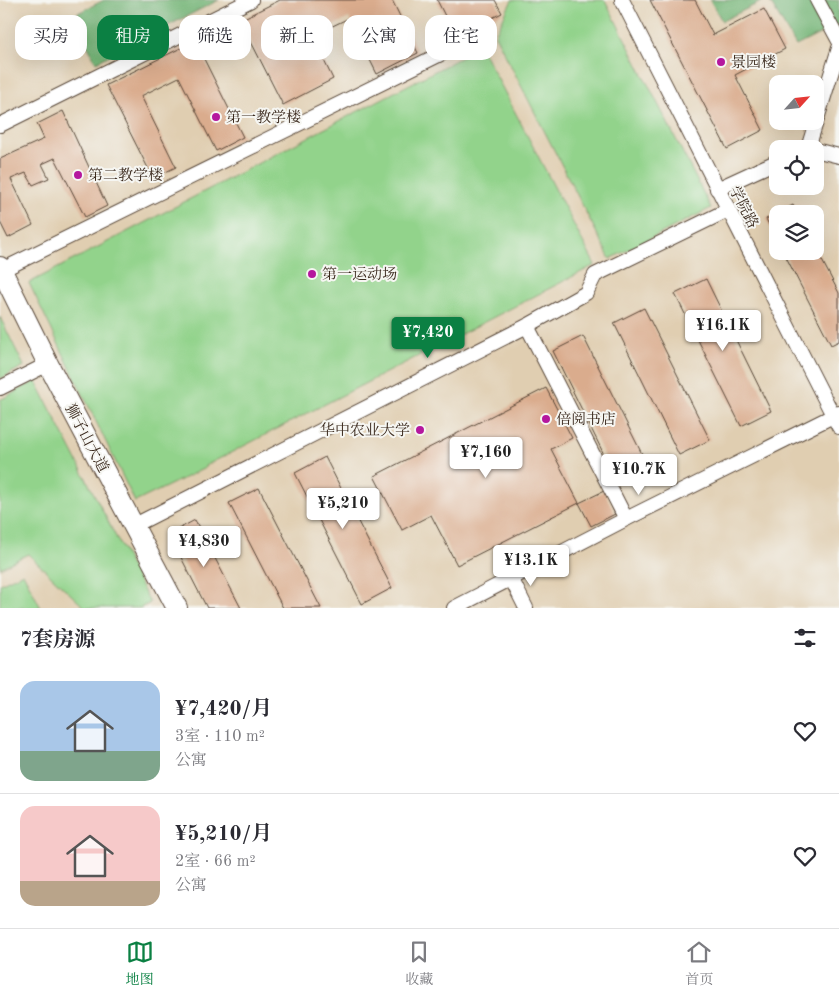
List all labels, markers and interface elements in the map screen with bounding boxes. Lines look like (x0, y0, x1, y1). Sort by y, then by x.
chip: 买房 (15, 15, 87, 60)
chip: 租房 (97, 15, 169, 60)
chip: 筛选 (179, 15, 251, 60)
chip: 新上 (261, 15, 333, 60)
chip: 公寓 (343, 15, 415, 60)
chip: 住宅 (425, 15, 497, 60)
place label: 景园楼 (731, 54, 776, 71)
marker: 景园楼 (715, 56, 727, 68)
north arrow (769, 75, 824, 130)
map controls (769, 75, 824, 260)
place label: 第一教学楼 (226, 109, 301, 126)
marker: 第一教学楼 (210, 111, 222, 123)
button: locate (769, 140, 824, 195)
place label: 第二教学楼 (88, 167, 163, 184)
marker: 第二教学楼 (72, 169, 84, 181)
street label: 学院路 (726, 183, 761, 231)
button: layers (769, 205, 824, 260)
place label: 第一运动场 (322, 266, 397, 283)
marker: 第一运动场 (306, 268, 318, 280)
pin: ¥16.1K (682, 310, 764, 352)
pin: ¥7,420 (387, 316, 469, 359)
text: ¥16.1K (696, 318, 750, 334)
text: ¥7,420 (403, 325, 453, 341)
street label: 狮子山大道 (61, 401, 112, 475)
place label: 倍阅书店 (556, 411, 616, 428)
marker: 倍阅书店 (540, 413, 552, 425)
place label: 华中农业大学 (320, 422, 410, 439)
marker: 华中农业大学 (414, 424, 426, 436)
pin: ¥7,160 (445, 436, 527, 479)
text: ¥7,160 (461, 445, 511, 461)
pin: ¥10.7K (598, 454, 680, 496)
text: ¥10.7K (612, 462, 666, 478)
pin: ¥5,210 (302, 488, 384, 530)
text: ¥5,210 (318, 496, 368, 512)
pin: ¥4,830 (163, 526, 245, 568)
text: ¥4,830 (179, 534, 229, 550)
pin: ¥13.1K (490, 544, 572, 587)
text: ¥13.1K (504, 553, 558, 569)
icon: filters (791, 624, 819, 652)
text: 7套房源 (20, 630, 95, 651)
text: ¥7,420/月 (175, 699, 272, 720)
icon: home (60, 701, 120, 761)
icon: heart (791, 717, 819, 745)
text: 3室 · 110 m² (175, 729, 265, 745)
text: 公寓 (175, 753, 207, 769)
text: ¥5,210/月 (175, 824, 272, 845)
icon: home (60, 826, 120, 886)
icon: heart (791, 842, 819, 870)
text: 2室 · 66 m² (175, 854, 256, 870)
text: 公寓 (175, 878, 207, 894)
tab: 地图 (126, 938, 154, 989)
tab: 收藏 (405, 938, 433, 989)
tab: 首页 (685, 938, 713, 989)

